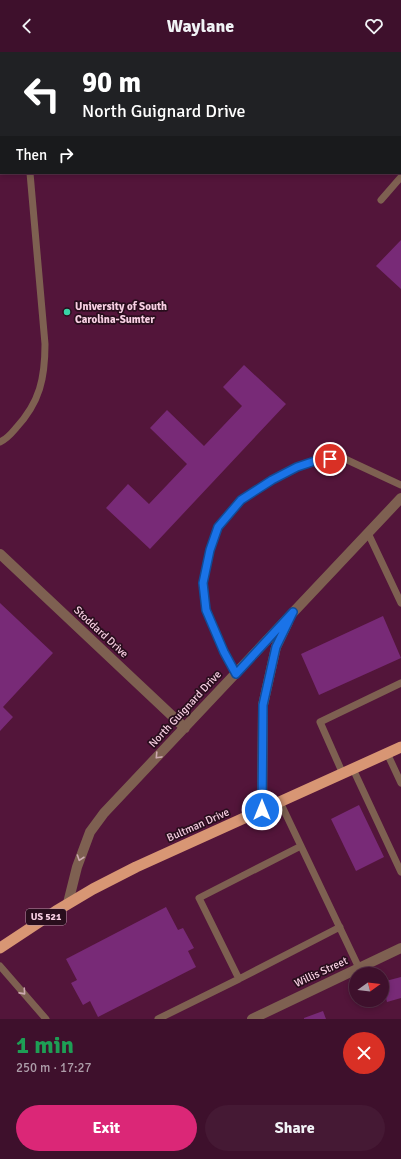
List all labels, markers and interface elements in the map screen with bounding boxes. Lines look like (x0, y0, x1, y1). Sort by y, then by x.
icon: back (16, 15, 38, 37)
text: Waylane (167, 15, 234, 37)
icon: heart (363, 15, 385, 37)
text: 90 m (82, 66, 141, 100)
icon: left (16, 68, 68, 120)
text: North Guignard Drive (82, 100, 246, 122)
icon: right (55, 144, 77, 166)
text: Then (16, 146, 47, 164)
place label: University of South Carolina-Sumter (75, 300, 167, 326)
marker: University of South Carolina-Sumter (62, 307, 72, 317)
pin (313, 442, 347, 476)
icon: arrive (319, 448, 341, 470)
street label: Stoddard Drive (71, 604, 131, 660)
street label: North Guignard Drive (146, 668, 224, 750)
one-way arrow (155, 751, 163, 759)
position arrow (241, 789, 283, 831)
street label: Bultman Drive (165, 805, 231, 845)
one-way arrow (77, 854, 85, 861)
road number: US 521 (26, 909, 66, 925)
street label: Willis Street (292, 954, 350, 990)
north arrow (349, 967, 389, 1007)
map controls (349, 967, 389, 1007)
one-way arrow (19, 988, 26, 995)
text: 1 min (16, 1030, 74, 1060)
button: close (343, 1032, 385, 1074)
text: 250 m · 17:27 (16, 1060, 92, 1076)
button: Exit (16, 1105, 197, 1151)
button: Share (205, 1105, 385, 1151)

